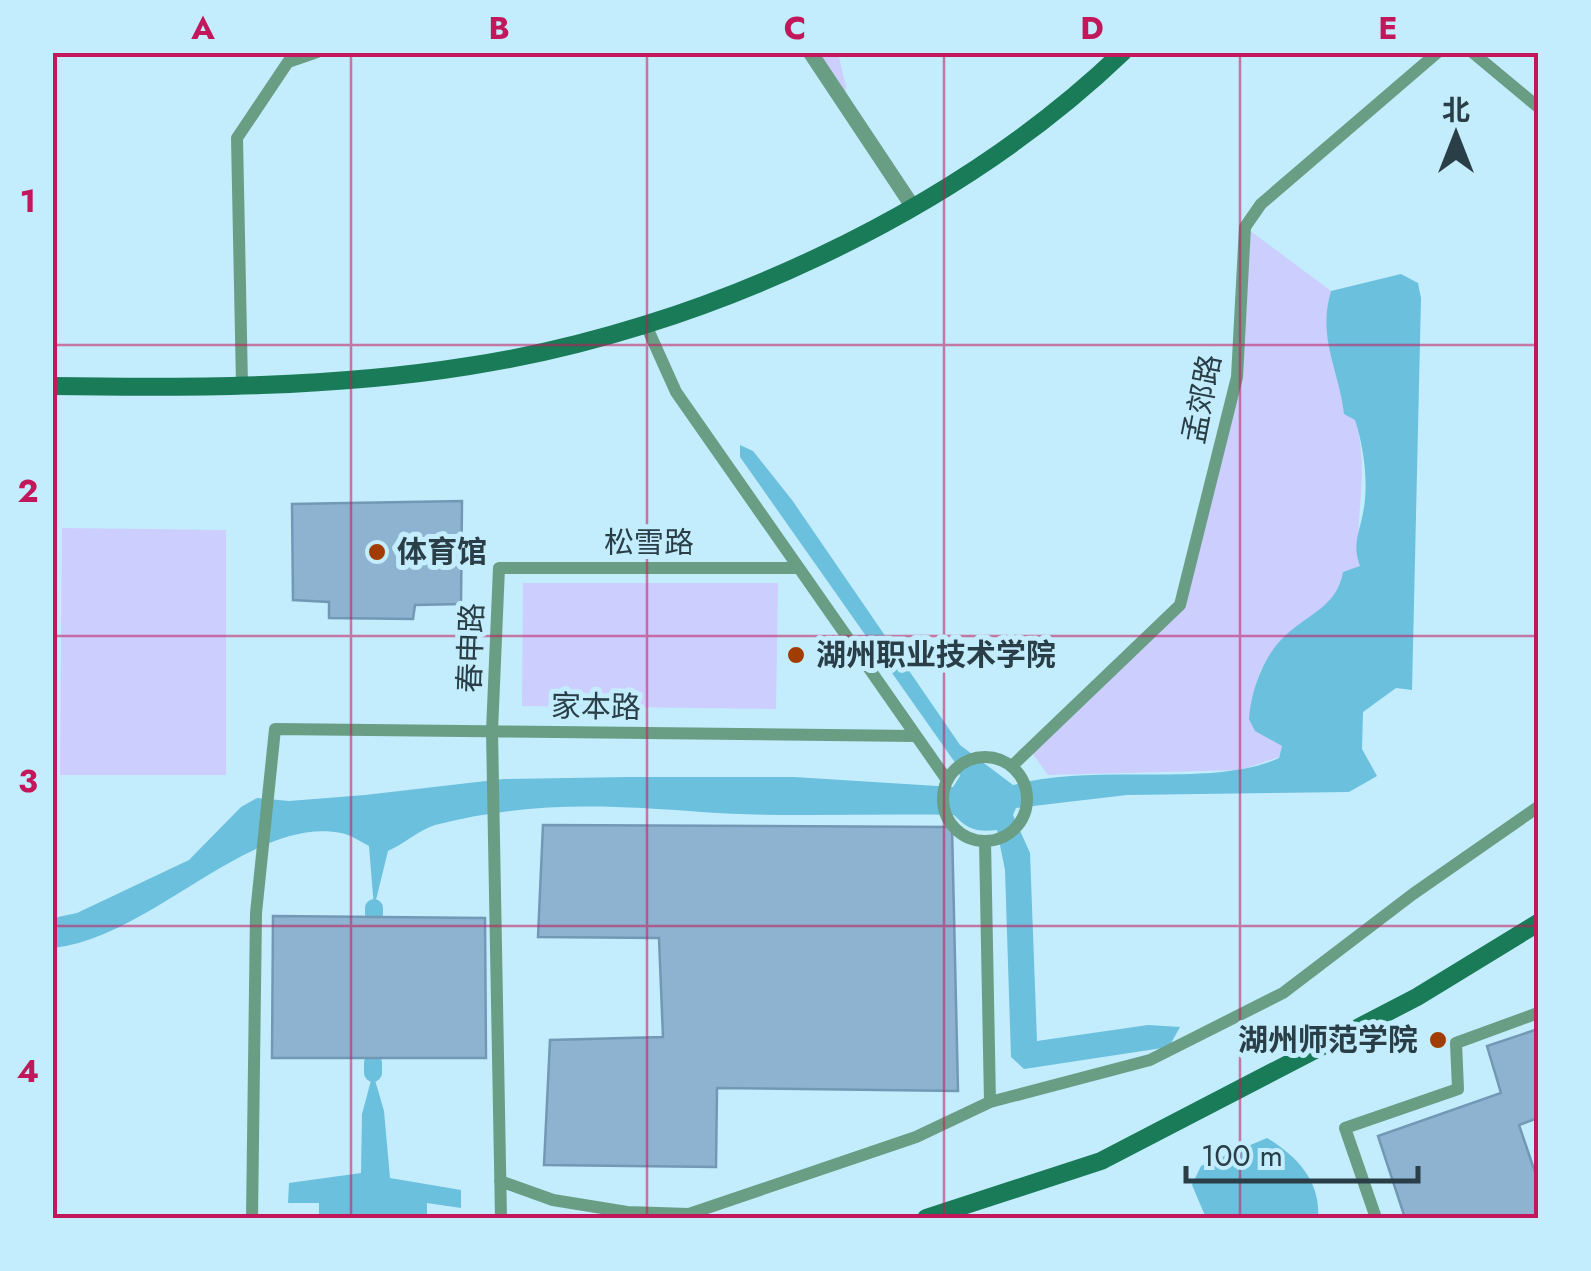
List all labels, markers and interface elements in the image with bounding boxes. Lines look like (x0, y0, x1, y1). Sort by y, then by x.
text: A (190, 5, 215, 51)
text: B (488, 5, 510, 51)
text: C (784, 5, 806, 51)
text: D (1080, 5, 1104, 51)
text: E (1378, 5, 1398, 51)
north arrow (1406, 85, 1506, 185)
text: 北 (1442, 90, 1470, 131)
text: 1 (20, 178, 36, 224)
street label: 孟郊路 (1172, 351, 1231, 447)
text: 2 (18, 468, 39, 514)
street label: 松雪路 (604, 521, 694, 564)
place label: 体育馆 (397, 530, 487, 573)
marker: 体育馆 (366, 541, 388, 563)
street label: 春申路 (447, 602, 494, 694)
place label: 湖州职业技术学院 (816, 633, 1056, 676)
marker: 湖州职业技术学院 (785, 644, 807, 666)
street label: 家本路 (551, 684, 641, 729)
text: 3 (18, 758, 38, 804)
place label: 湖州师范学院 (1238, 1018, 1418, 1061)
marker: 湖州师范学院 (1427, 1029, 1449, 1051)
text: 4 (17, 1048, 39, 1094)
scale bar (1186, 1121, 1418, 1183)
text: 100 m (1201, 1134, 1283, 1177)

